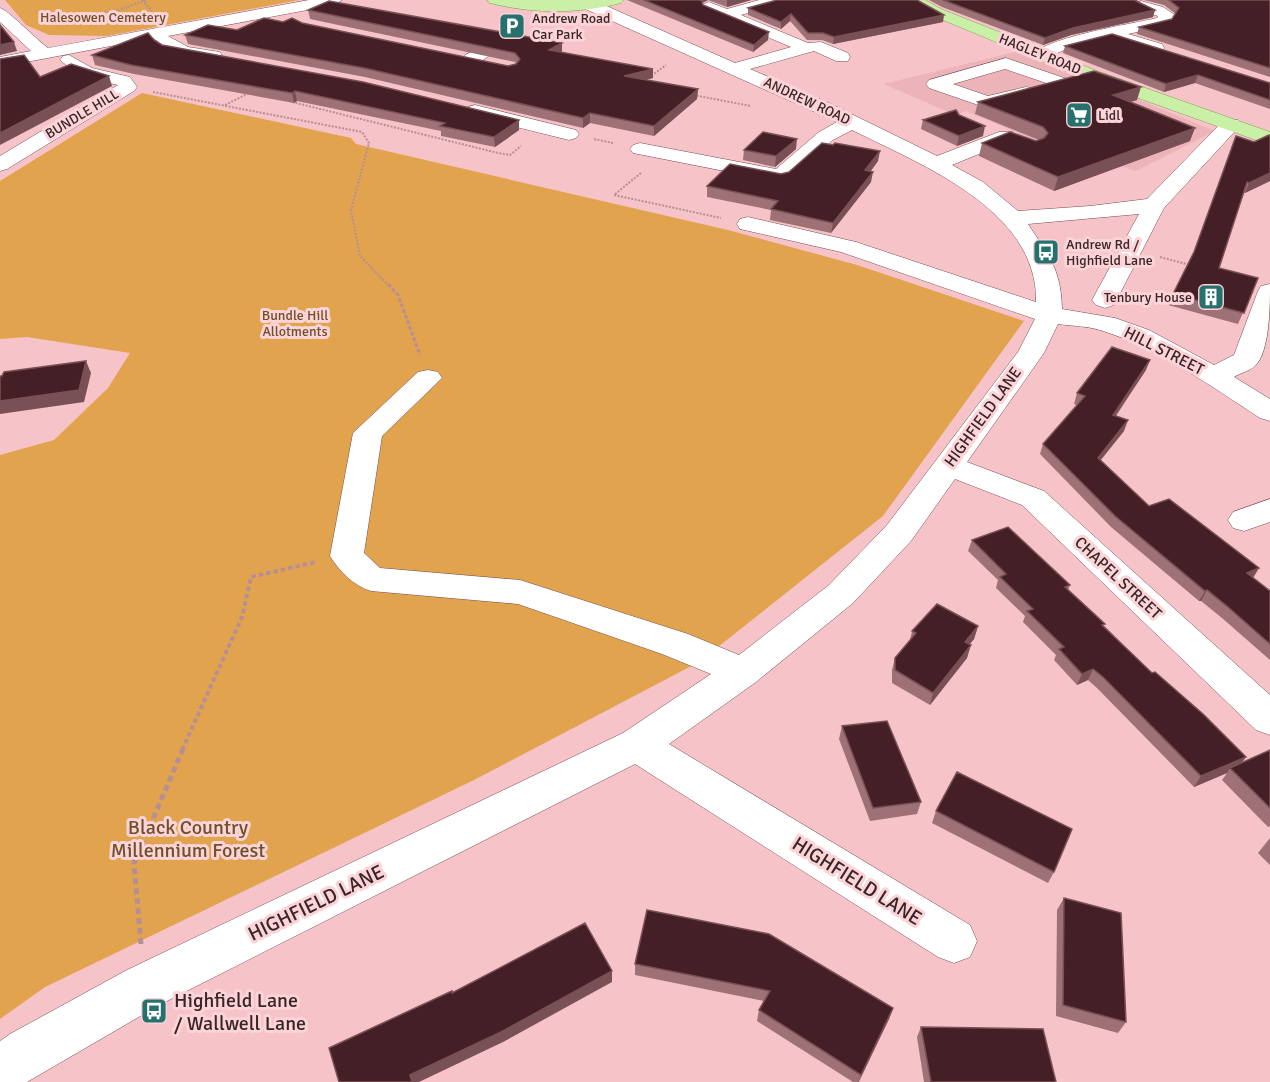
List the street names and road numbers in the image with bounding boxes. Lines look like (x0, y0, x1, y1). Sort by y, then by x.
street label: HAGLEY ROAD (997, 30, 1083, 78)
street label: ANDREW ROAD (761, 74, 853, 128)
street label: BUNDLE HILL (42, 85, 122, 143)
street label: HILL STREET (1121, 322, 1208, 380)
street label: HIGHFIELD LANE (940, 363, 1026, 471)
street label: CHAPEL STREET (1070, 532, 1166, 624)
street label: HIGHFIELD LANE (787, 831, 927, 931)
street label: HIGHFIELD LANE (244, 859, 388, 947)

